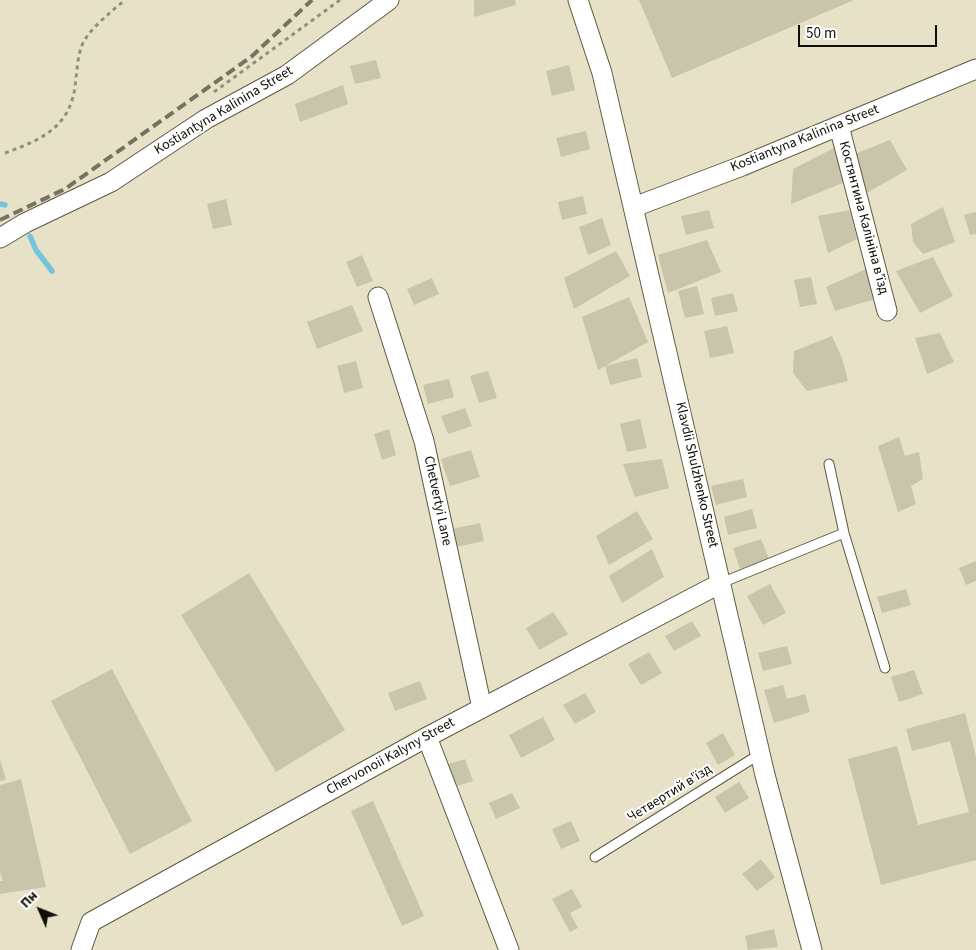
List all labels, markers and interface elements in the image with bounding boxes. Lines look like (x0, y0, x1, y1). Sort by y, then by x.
scale bar (801, 15, 940, 47)
text: 50 m (806, 23, 836, 44)
street label: Kostiantyna Kalinina Street (152, 63, 296, 159)
street label: Kostiantyna Kalinina Street (728, 101, 882, 177)
street label: Костянтина Калініна в’їзд (834, 140, 892, 296)
street label: Klavdii Shulzhenko Street (671, 400, 721, 550)
street label: Chetvertyi Lane (419, 455, 455, 547)
street label: Chervonoii Kalyny Street (324, 715, 458, 799)
street label: Четвертий в'їзд (625, 761, 715, 827)
north arrow (15, 885, 65, 935)
text: Пн (16, 886, 42, 913)

